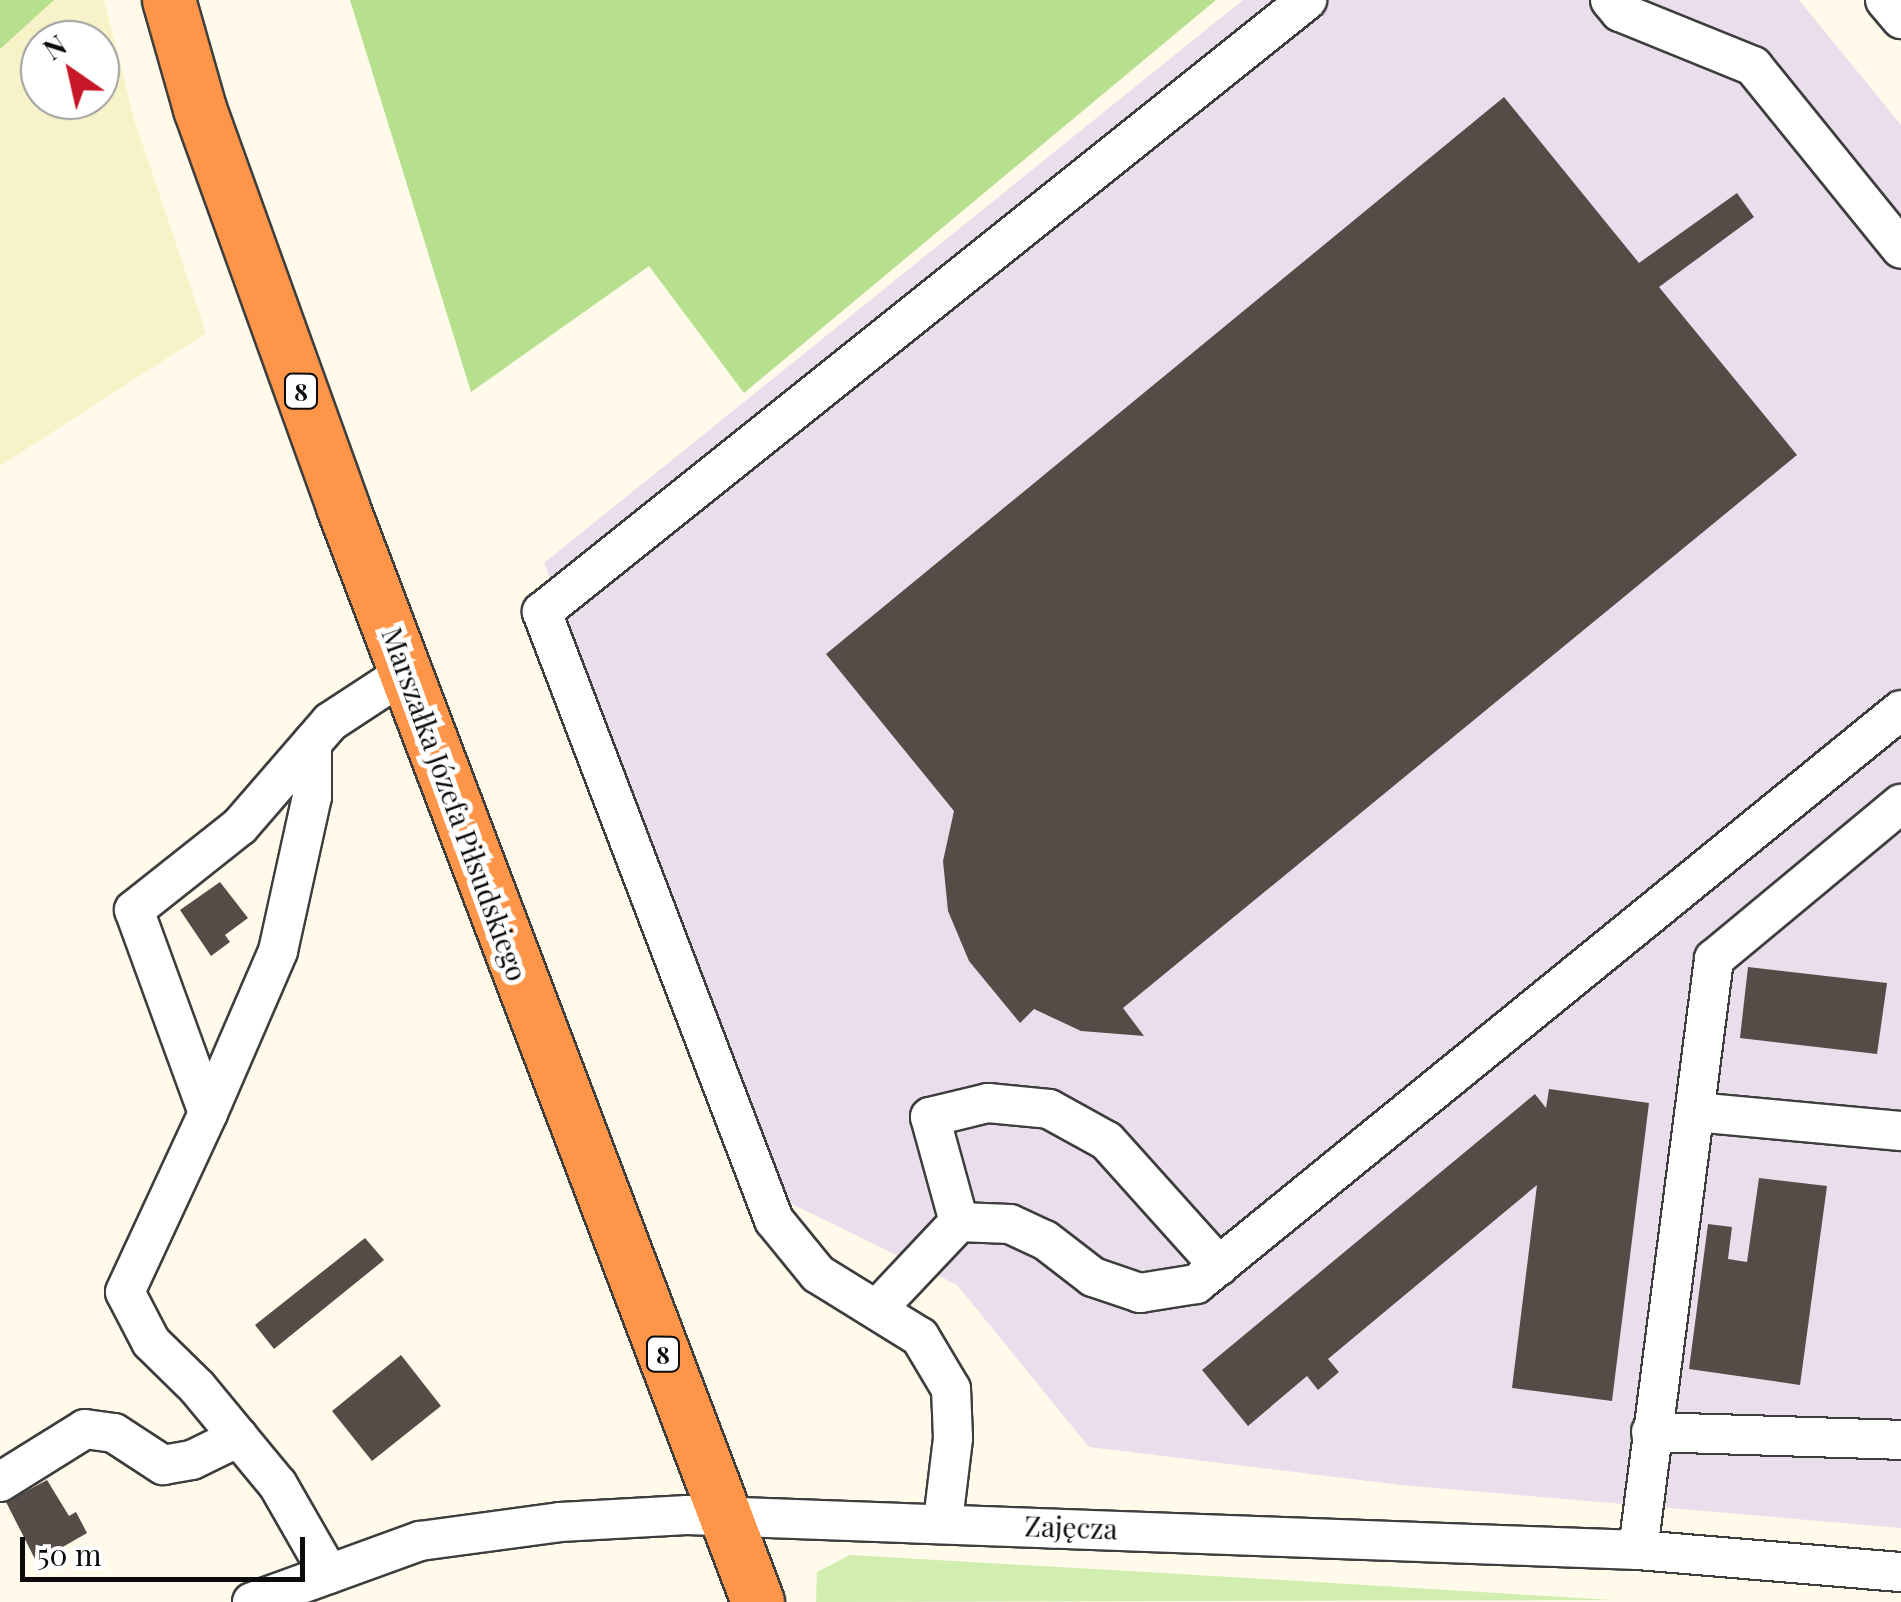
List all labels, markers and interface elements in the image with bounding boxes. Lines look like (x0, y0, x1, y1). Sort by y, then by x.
north arrow (20, 20, 120, 120)
text: N (35, 25, 73, 67)
road number: 8 (284, 371, 318, 411)
street label: Marszałka Józefa Piłsudskiego (375, 623, 535, 985)
road number: 8 (646, 1334, 680, 1374)
street label: Zajęcza (1024, 1509, 1118, 1545)
scale bar (25, 1517, 310, 1579)
text: 50 m (37, 1534, 102, 1574)

